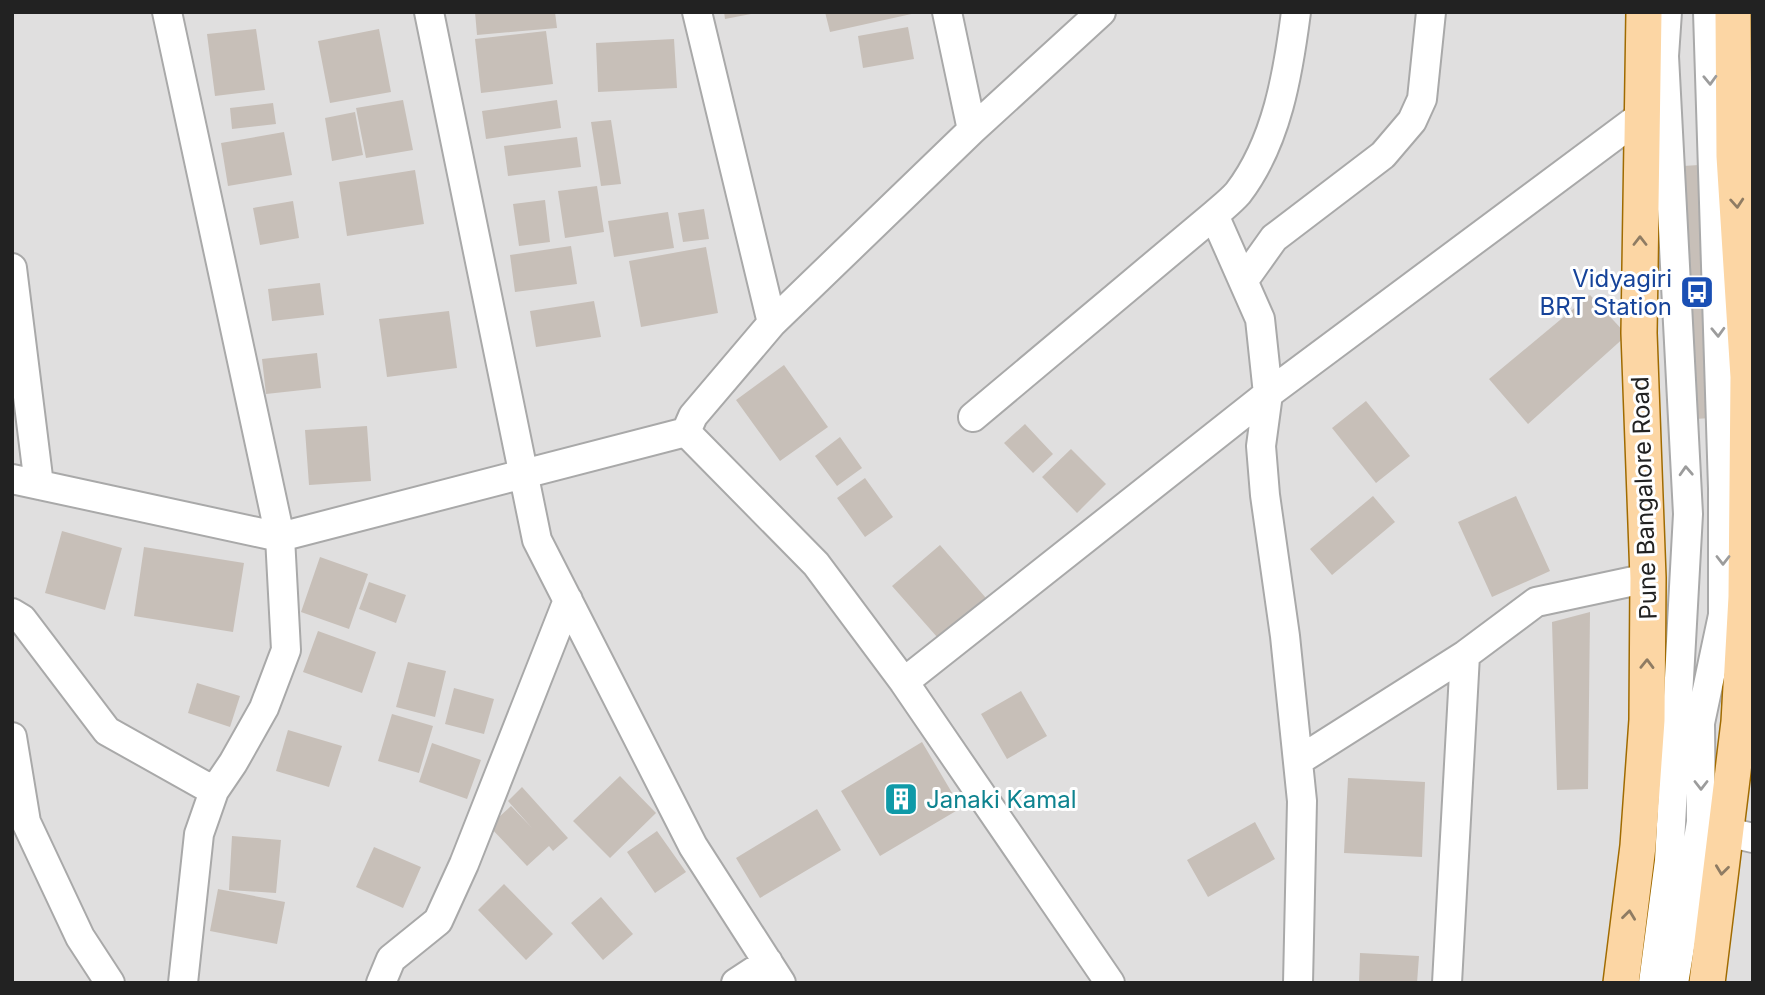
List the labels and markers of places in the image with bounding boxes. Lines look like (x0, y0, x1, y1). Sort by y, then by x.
place label: Vidyagiri BRT Station (1540, 264, 1672, 321)
bus stop icon: Vidyagiri BRT Station (1678, 273, 1716, 311)
building icon: Janaki Kamal (882, 780, 920, 818)
place label: Janaki Kamal (926, 785, 1076, 814)

